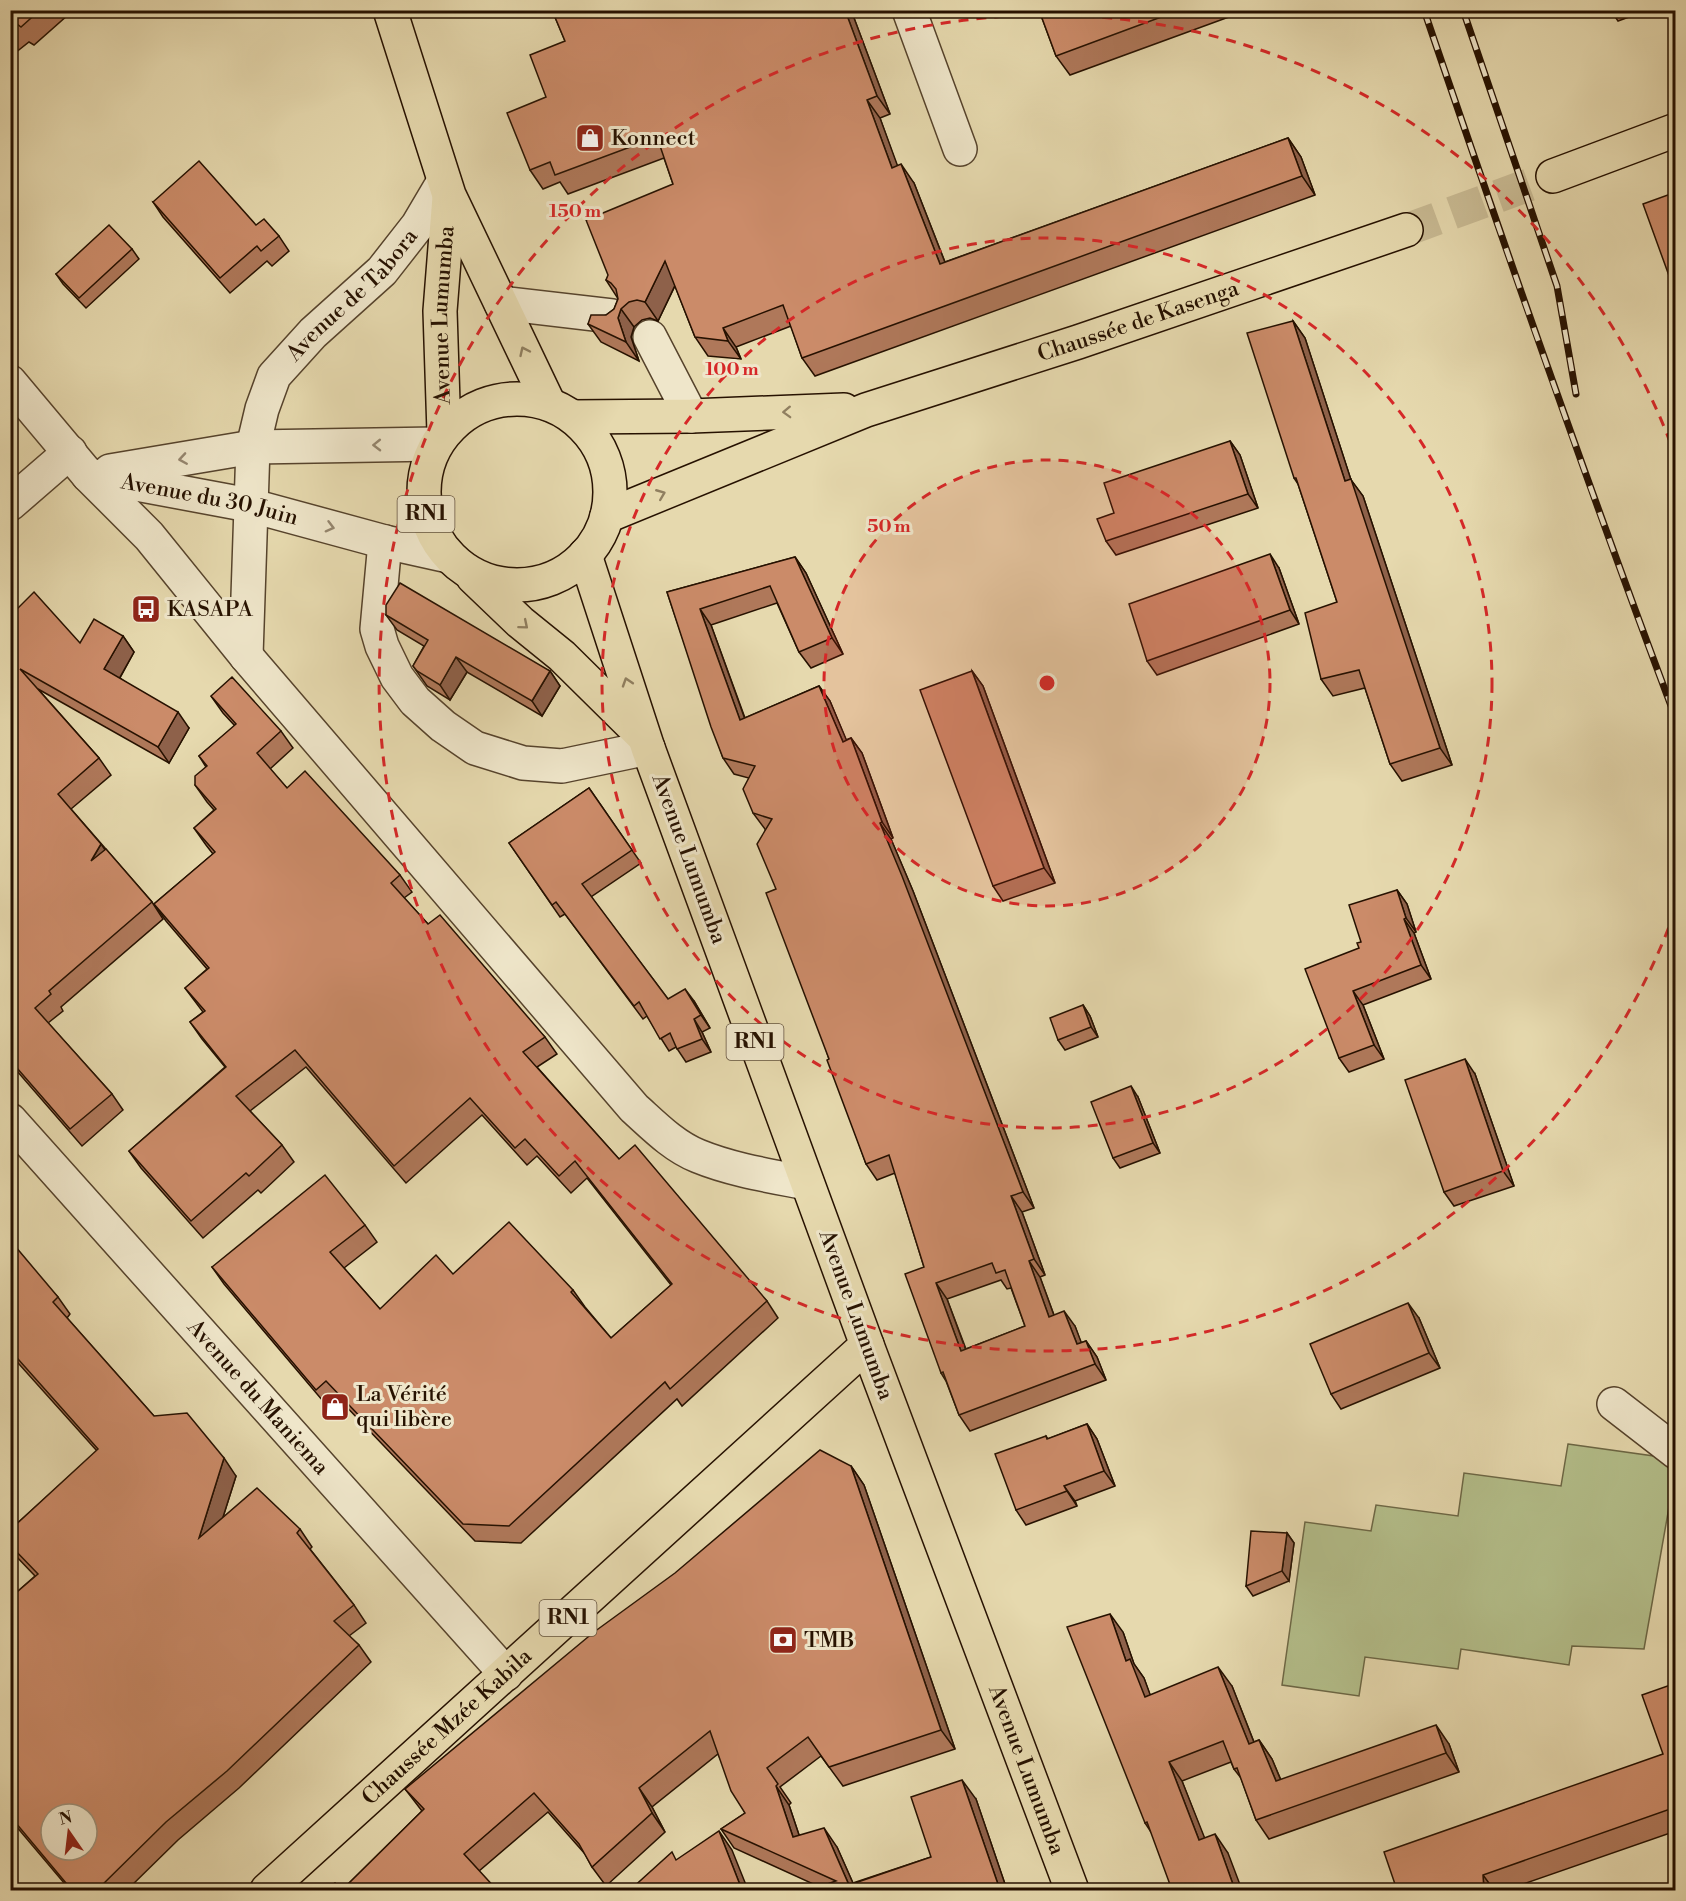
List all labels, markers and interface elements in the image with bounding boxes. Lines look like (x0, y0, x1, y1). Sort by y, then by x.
shop icon: Konnect (574, 122, 606, 154)
place label: Konnect (611, 125, 696, 152)
text: 150 m (549, 200, 602, 223)
street label: Avenue de Tabora (280, 223, 424, 368)
street label: Avenue Lumumba (426, 224, 460, 406)
street label: Chaussée de Kasenga (1034, 274, 1243, 368)
one-way arrow (519, 346, 531, 357)
text: 100 m (705, 358, 759, 381)
one-way arrow (782, 406, 791, 419)
one-way arrow (373, 439, 382, 451)
one-way arrow (179, 452, 188, 464)
street label: Avenue du 30 Juin (118, 468, 301, 531)
one-way arrow (655, 489, 666, 501)
road number: RN1 (398, 496, 454, 532)
text: 50 m (867, 515, 911, 538)
one-way arrow (324, 520, 335, 532)
bus stop icon: KASAPA (130, 593, 162, 625)
place label: KASAPA (167, 596, 254, 623)
one-way arrow (517, 618, 528, 629)
centre of rings (1037, 673, 1057, 693)
one-way arrow (621, 677, 634, 688)
street label: Avenue Lumumba (645, 769, 733, 948)
road number: RN1 (726, 1024, 783, 1060)
street label: Avenue Lumumba (812, 1225, 900, 1404)
street label: Avenue du Maniema (181, 1313, 335, 1481)
place label: La Vérité qui libère (356, 1381, 452, 1433)
shop icon: La Vérité qui libère (319, 1391, 351, 1423)
road number: RN1 (540, 1600, 596, 1636)
bank icon: TMB (767, 1624, 799, 1656)
place label: TMB (804, 1627, 854, 1654)
street label: Chaussée Mzée Kabila (356, 1642, 538, 1811)
street label: Avenue Lumumba (982, 1680, 1071, 1859)
north arrow (39, 1802, 99, 1862)
text: N (57, 1807, 75, 1830)

